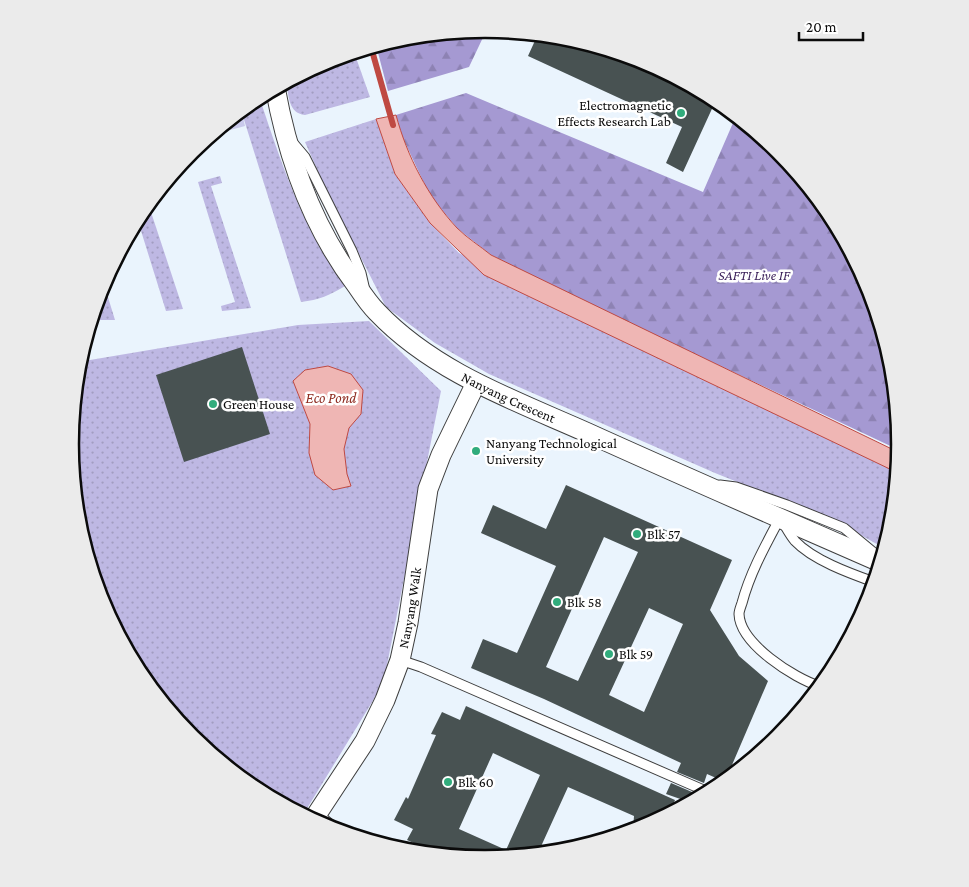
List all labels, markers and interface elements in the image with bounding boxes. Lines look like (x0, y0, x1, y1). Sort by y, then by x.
scale bar (799, 10, 863, 42)
text: 20 m (806, 19, 837, 35)
place label: Electromagnetic Effects Research Lab (558, 97, 671, 129)
marker: Electromagnetic Effects Research Lab (675, 107, 687, 119)
park label: SAFTI Live IF (718, 267, 791, 283)
street label: Nanyang Crescent (459, 369, 558, 426)
water label: Eco Pond (306, 390, 357, 406)
place label: Green House (223, 396, 294, 412)
marker: Green House (207, 398, 219, 410)
place label: Nanyang Technological University (486, 435, 617, 467)
marker: Nanyang Technological University (470, 445, 482, 457)
place label: Blk 57 (647, 526, 681, 542)
marker: Blk 57 (631, 528, 643, 540)
street label: Nanyang Walk (395, 566, 424, 650)
place label: Blk 58 (567, 594, 602, 610)
marker: Blk 58 (551, 596, 563, 608)
place label: Blk 59 (619, 646, 653, 662)
marker: Blk 59 (603, 648, 615, 660)
place label: Blk 60 (458, 774, 494, 790)
marker: Blk 60 (442, 776, 454, 788)

